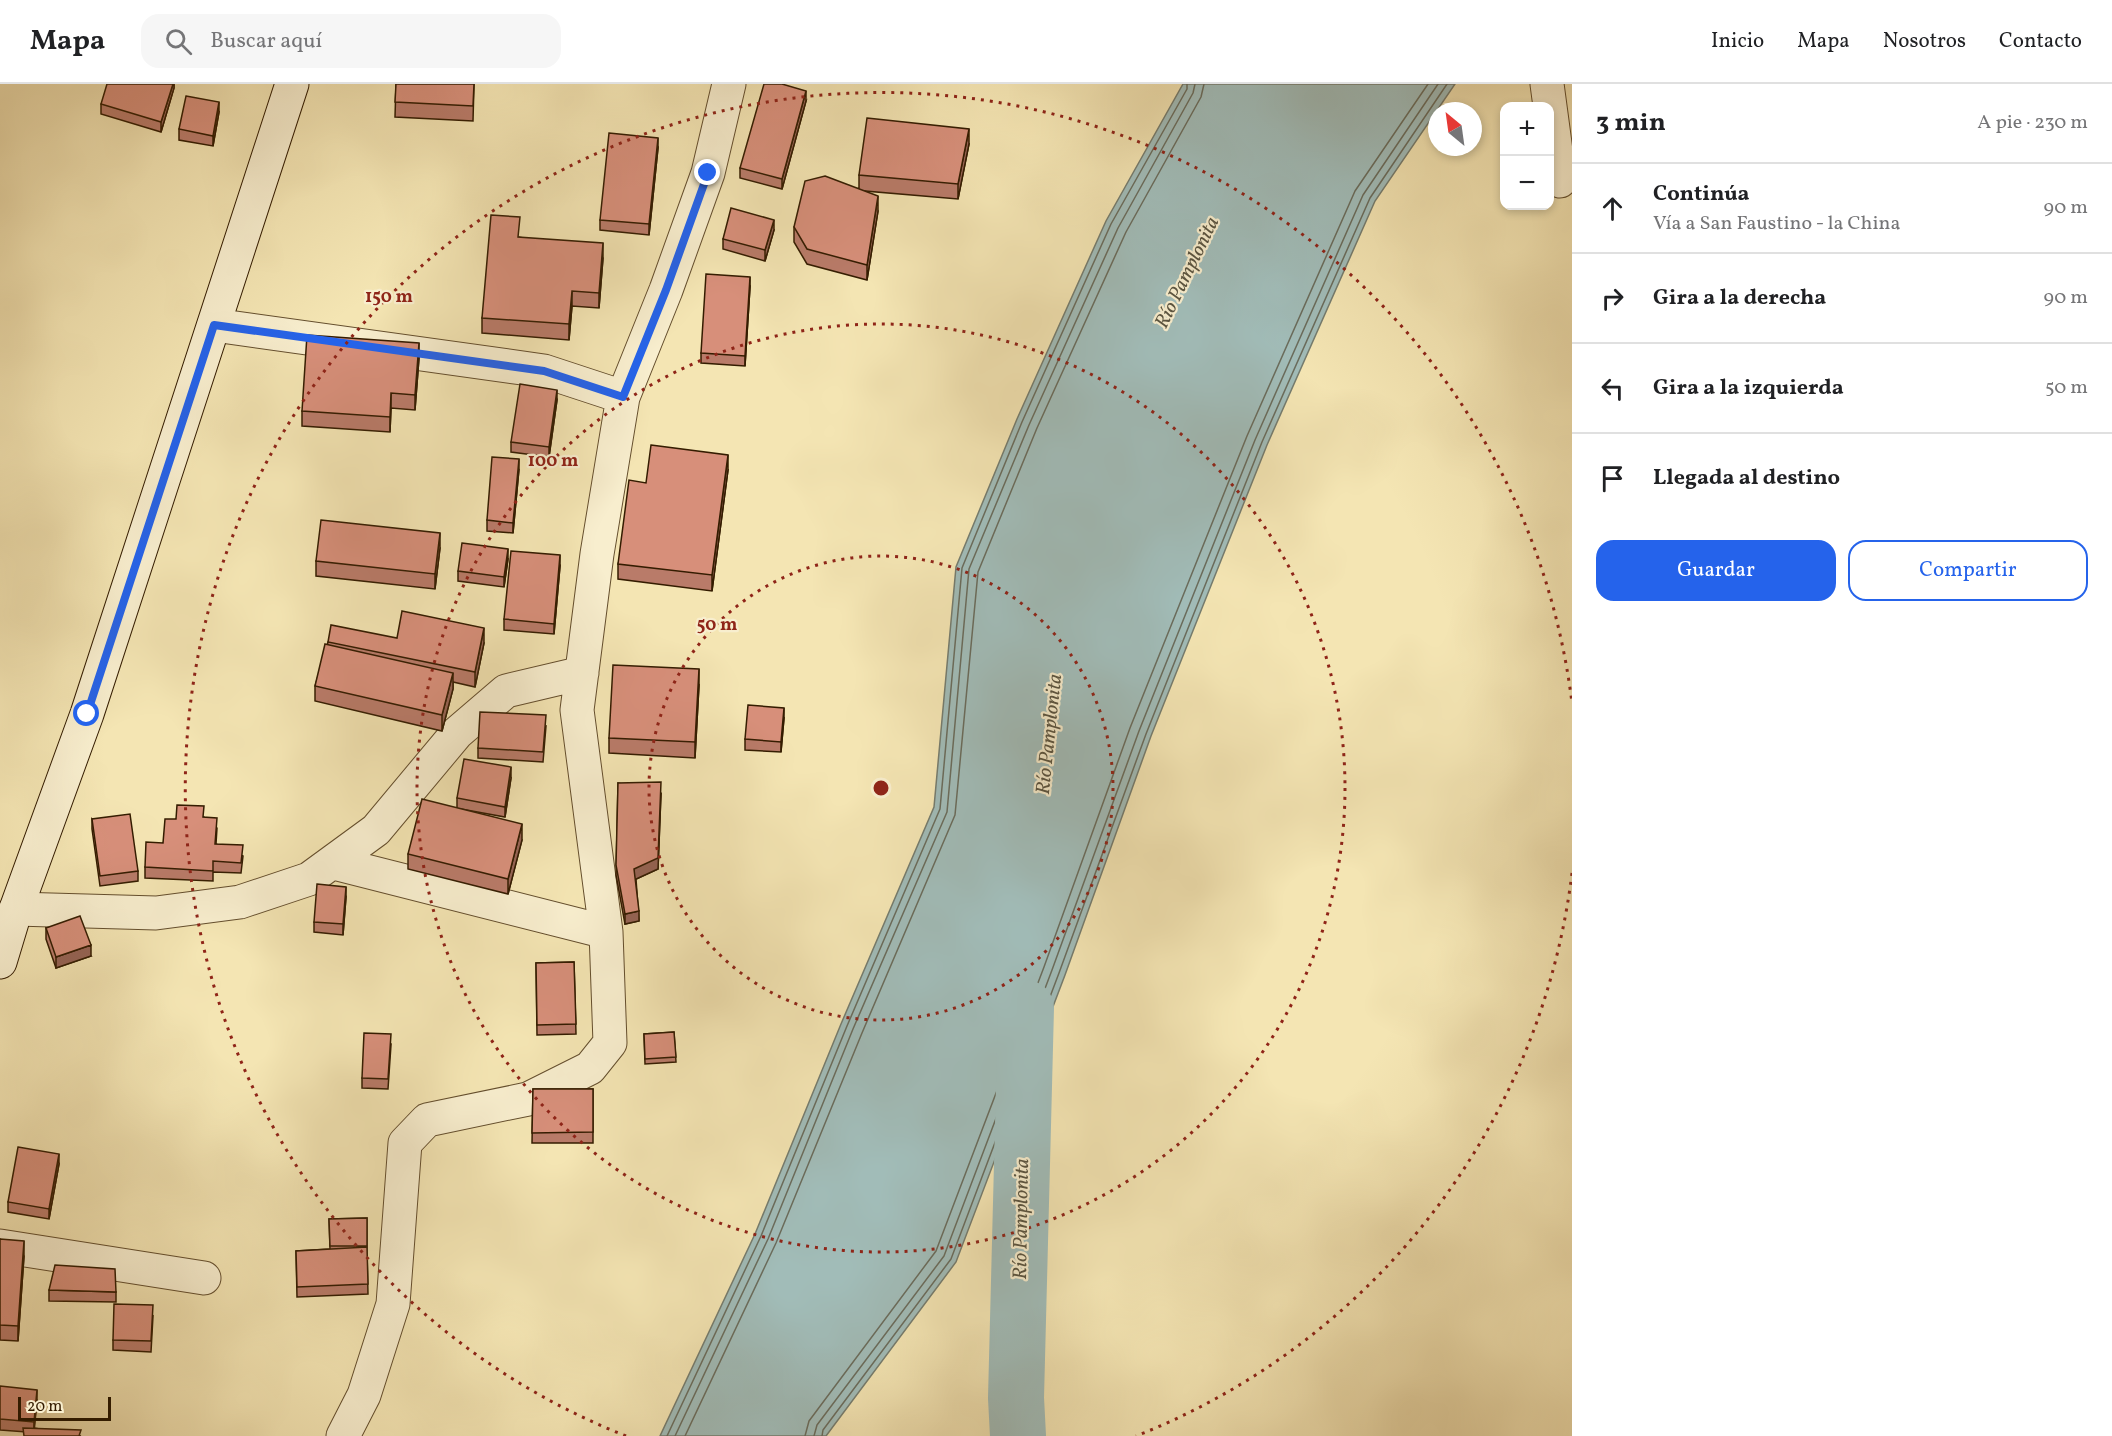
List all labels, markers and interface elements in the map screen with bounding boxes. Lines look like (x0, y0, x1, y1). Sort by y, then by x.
search box (141, 14, 561, 68)
text: Mapa (30, 22, 105, 61)
icon: search (162, 25, 195, 58)
text: Buscar aquí (210, 26, 322, 57)
text: Inicio (1711, 27, 1764, 56)
text: Mapa (1797, 27, 1850, 56)
text: Nosotros (1883, 27, 1966, 56)
text: Contacto (1999, 27, 2082, 56)
north arrow (1428, 102, 1482, 156)
map controls (1500, 102, 1554, 210)
button: + (1500, 102, 1554, 156)
text: 3 min (1596, 105, 1666, 141)
text: A pie · 230 m (1977, 109, 2088, 137)
button: − (1500, 156, 1554, 210)
route end (694, 159, 720, 185)
text: Continúa (1653, 179, 1750, 210)
icon: ahead (1596, 192, 1629, 225)
text: 90 m (2044, 194, 2088, 222)
text: Vía a San Faustino - la China (1653, 210, 1900, 238)
water label: Río Pamplonita (1149, 212, 1227, 333)
icon: right (1596, 282, 1629, 315)
text: Gira a la derecha (1653, 283, 1826, 314)
text: 90 m (2044, 284, 2088, 312)
text: 150 m (365, 285, 413, 310)
icon: left (1596, 372, 1629, 405)
text: Gira a la izquierda (1653, 373, 1844, 404)
text: 50 m (2045, 374, 2088, 402)
text: 100 m (528, 449, 578, 474)
icon: arrive (1596, 462, 1629, 495)
text: Llegada al destino (1653, 463, 1840, 494)
button: Guardar (1596, 540, 1836, 601)
button: Compartir (1848, 540, 2088, 601)
text: 50 m (697, 613, 737, 638)
water label: Río Pamplonita (1030, 673, 1070, 796)
route start (73, 700, 99, 726)
centre of rings (871, 778, 891, 798)
water label: Río Pamplonita (1007, 1158, 1037, 1280)
scale bar (18, 1394, 111, 1422)
text: 20 m (27, 1396, 62, 1418)

